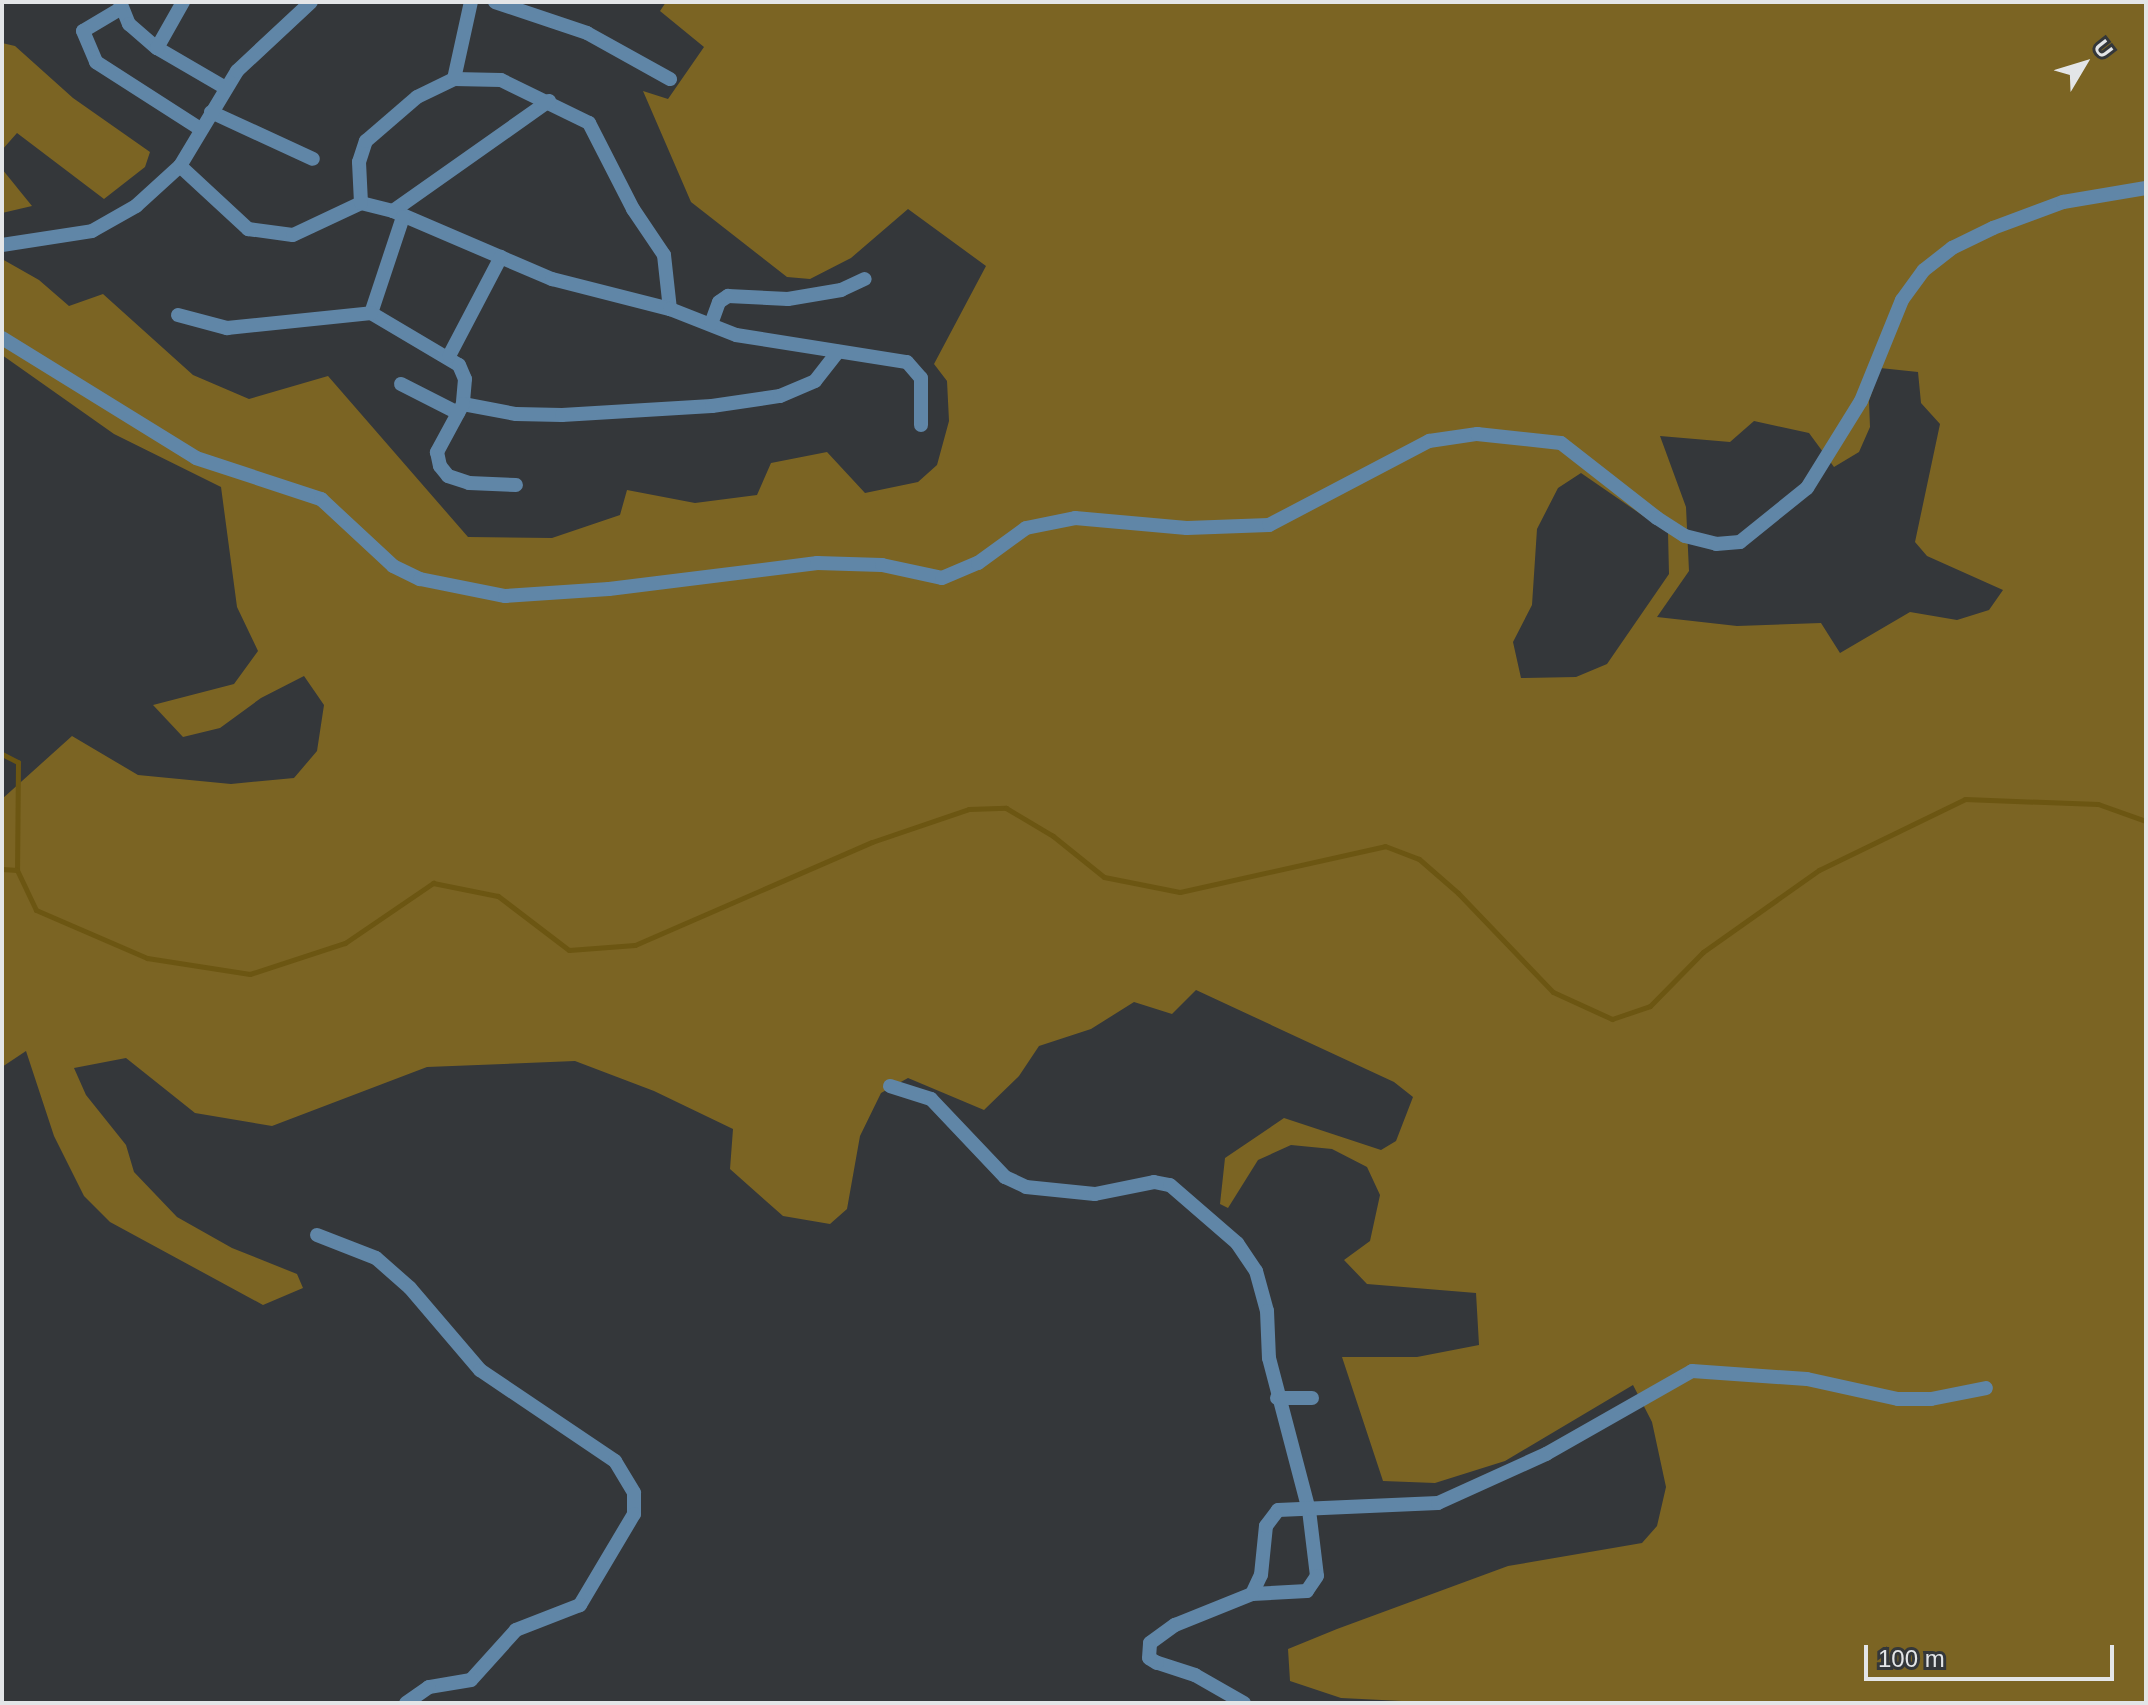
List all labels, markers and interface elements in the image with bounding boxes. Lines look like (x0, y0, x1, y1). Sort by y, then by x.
north arrow (2044, 24, 2124, 104)
text: U (2089, 35, 2118, 63)
scale bar (1868, 1629, 2118, 1679)
text: 100 m (1878, 1645, 1945, 1672)

